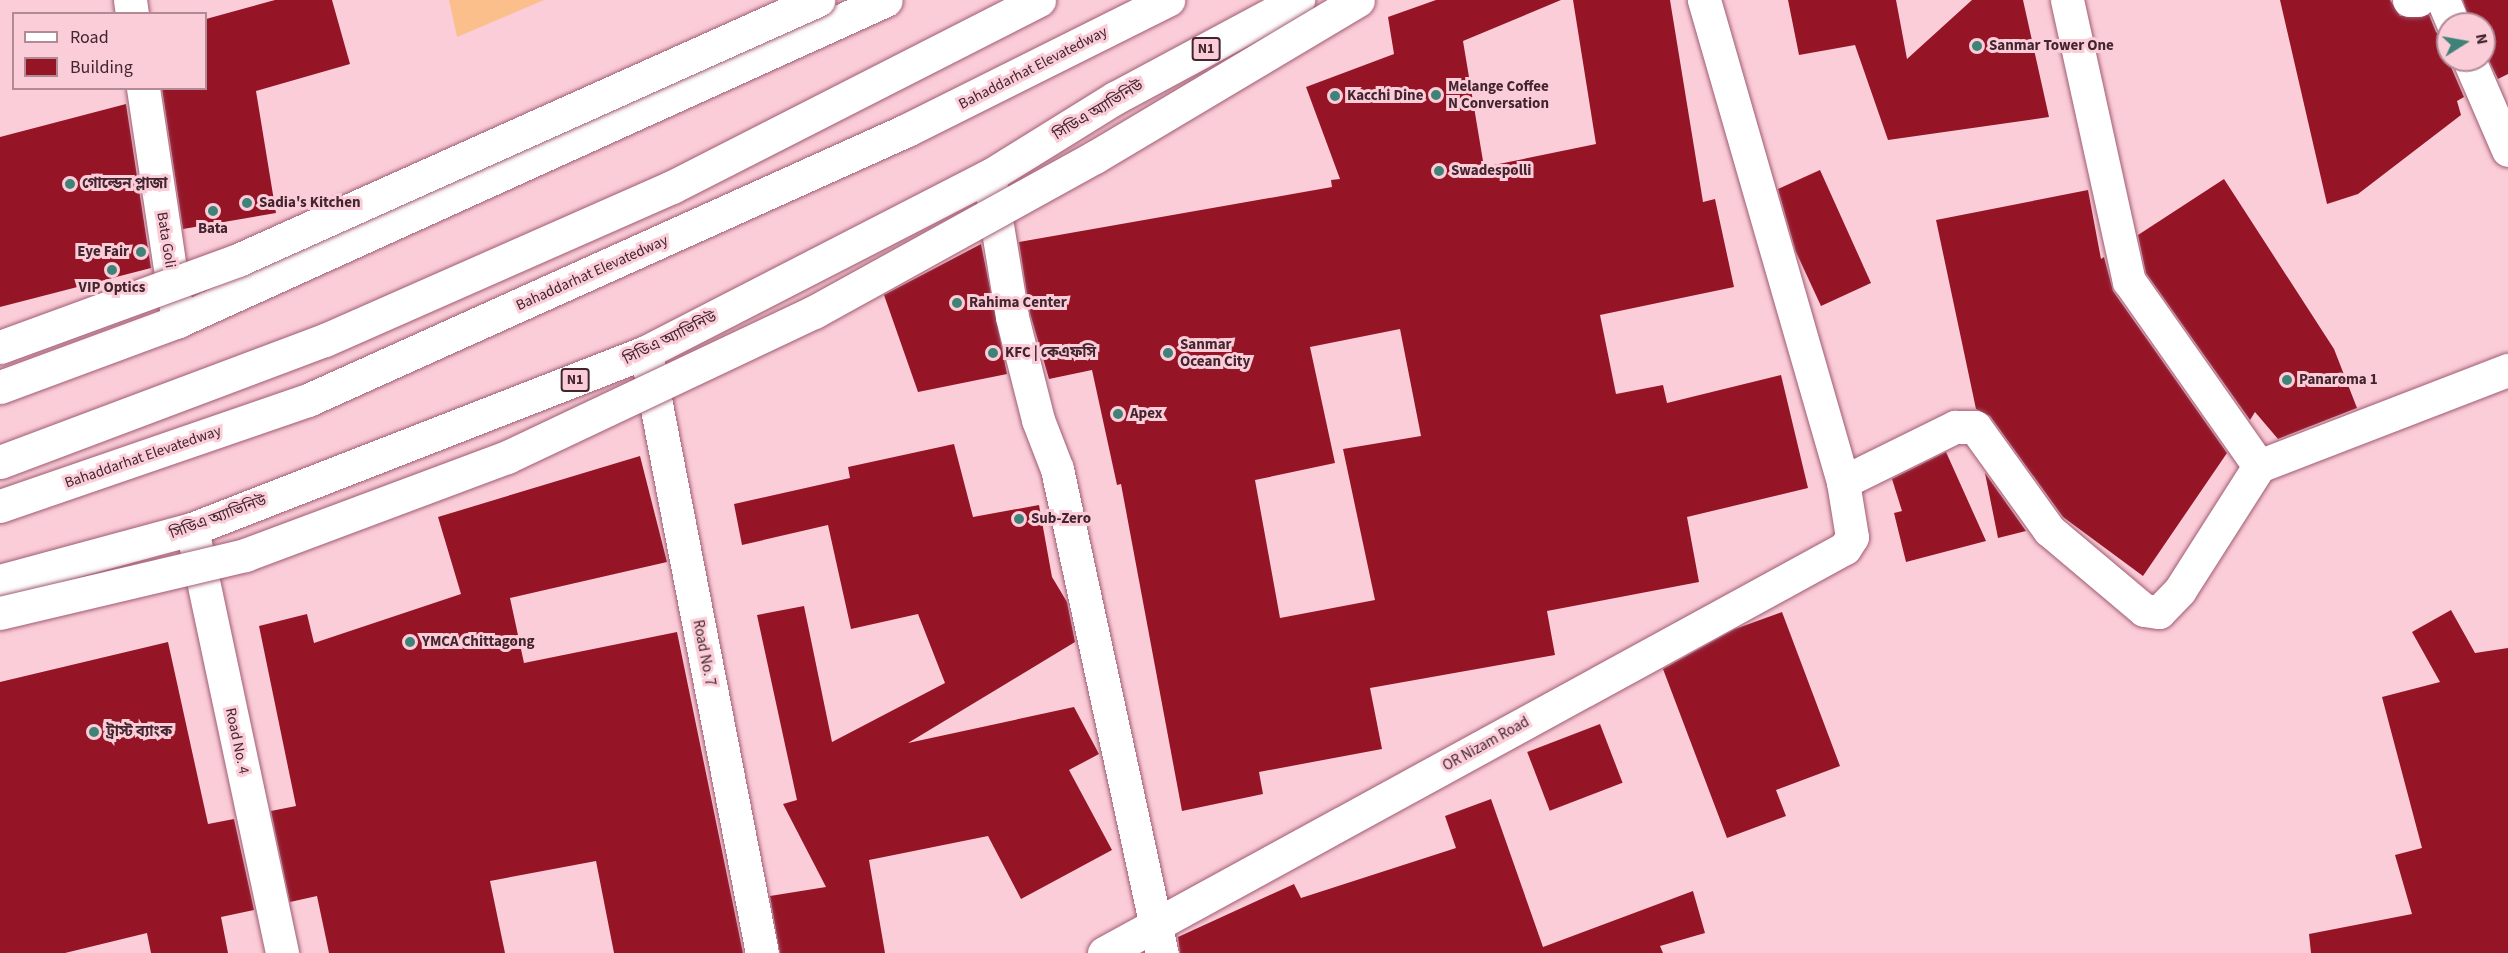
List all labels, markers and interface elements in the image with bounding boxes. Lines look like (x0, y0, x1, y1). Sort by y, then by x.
legend (12, 12, 207, 90)
north arrow (2436, 12, 2496, 72)
street label: Bahaddarhat Elevatedway (956, 23, 1110, 113)
text: Road (70, 25, 109, 50)
text: N (2470, 32, 2494, 46)
place label: Sanmar Tower One (1989, 37, 2114, 55)
road number: N1 (1191, 38, 1221, 60)
marker: Sanmar Tower One (1970, 39, 1984, 53)
text: Building (70, 55, 133, 80)
street label: সিডিএ অ্যাভিনিউ (1050, 76, 1146, 144)
place label: Melange Coffee N Conversation (1448, 77, 1549, 112)
place label: Kacchi Dine (1347, 87, 1423, 105)
marker: Melange Coffee N Conversation (1429, 88, 1443, 102)
marker: Kacchi Dine (1328, 89, 1342, 103)
place label: Swadespolli (1451, 162, 1531, 180)
marker: Swadespolli (1432, 164, 1446, 178)
place label: গোল্ডেন প্লাজা (82, 175, 168, 193)
marker: গোল্ডেন প্লাজা (63, 177, 77, 191)
place label: Sadia's Kitchen (259, 194, 360, 212)
marker: Sadia's Kitchen (240, 196, 254, 210)
marker: Bata (206, 204, 220, 218)
street label: Bata Goli (153, 211, 179, 269)
place label: Bata (198, 220, 228, 238)
street label: Bahaddarhat Elevatedway (513, 231, 671, 315)
place label: Eye Fair (77, 243, 129, 261)
marker: Eye Fair (134, 245, 148, 259)
marker: VIP Optics (105, 263, 119, 277)
place label: VIP Optics (79, 279, 145, 297)
place label: Rahima Center (969, 294, 1067, 312)
marker: Rahima Center (950, 296, 964, 310)
street label: সিডিএ অ্যাভিনিউ (620, 308, 720, 368)
place label: Sanmar Ocean City (1180, 335, 1250, 370)
place label: KFC | কেএফসি (1005, 344, 1096, 362)
marker: KFC | কেএফসি (986, 346, 1000, 360)
marker: Sanmar Ocean City (1161, 346, 1175, 360)
road number: N1 (560, 369, 590, 391)
place label: Panaroma 1 (2299, 371, 2378, 389)
marker: Panaroma 1 (2280, 373, 2294, 387)
place label: Apex (1130, 405, 1162, 423)
marker: Apex (1111, 407, 1125, 421)
street label: Bahaddarhat Elevatedway (62, 422, 224, 492)
street label: সিডিএ অ্যাভিনিউ (167, 491, 269, 543)
place label: Sub-Zero (1031, 510, 1091, 528)
marker: Sub-Zero (1012, 512, 1026, 526)
street label: Road No. 7 (689, 618, 719, 688)
place label: YMCA Chittagong (422, 633, 535, 651)
marker: YMCA Chittagong (403, 635, 417, 649)
street label: Road No. 4 (221, 706, 253, 776)
street label: OR Nizam Road (1440, 713, 1532, 775)
place label: ট্রাস্ট ব্যাংক (106, 723, 172, 741)
marker: ট্রাস্ট ব্যাংক (87, 725, 101, 739)

